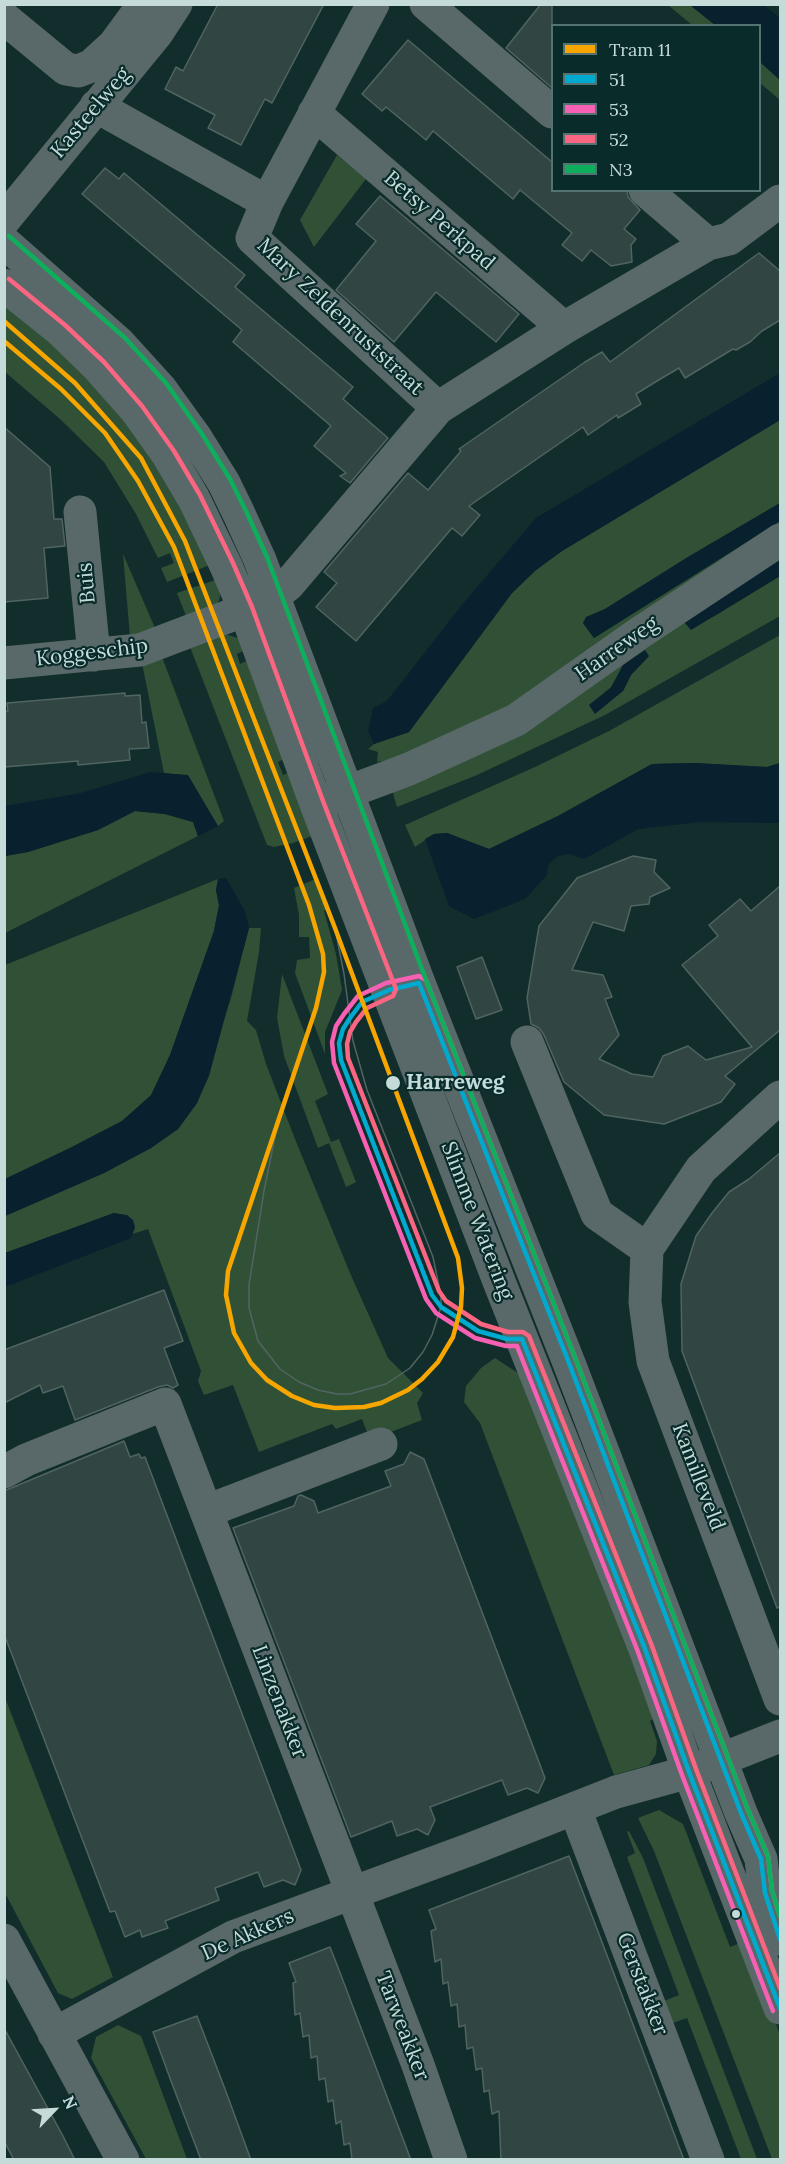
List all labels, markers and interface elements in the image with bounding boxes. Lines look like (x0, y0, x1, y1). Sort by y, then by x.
legend (551, 24, 761, 192)
text: Tram 11 (609, 38, 671, 61)
street label: Kasteelweg (46, 62, 136, 164)
text: 51 (609, 68, 625, 91)
text: 53 (609, 98, 629, 121)
text: 52 (609, 128, 628, 151)
text: N3 (609, 158, 633, 181)
street label: Betsy Perkpad (378, 166, 500, 276)
street label: Mary Zeldenruststraat (251, 233, 429, 401)
street label: Buis (73, 561, 101, 605)
street label: Harreweg (570, 611, 664, 687)
street label: Koggeschip (35, 634, 149, 672)
place label: Harreweg (406, 1070, 505, 1096)
marker: Harreweg (384, 1074, 402, 1092)
street label: Slimme Watering (435, 1138, 519, 1304)
street label: Kamilleveld (666, 1420, 730, 1534)
street label: Linzenakker (246, 1642, 312, 1762)
street label: De Akkers (198, 1903, 298, 1967)
unlabelled marker (730, 1908, 742, 1920)
street label: Gerstakker (611, 1929, 673, 2039)
street label: Tarweakker (370, 1968, 434, 2084)
north arrow (24, 2080, 84, 2140)
text: N (59, 2093, 82, 2112)

